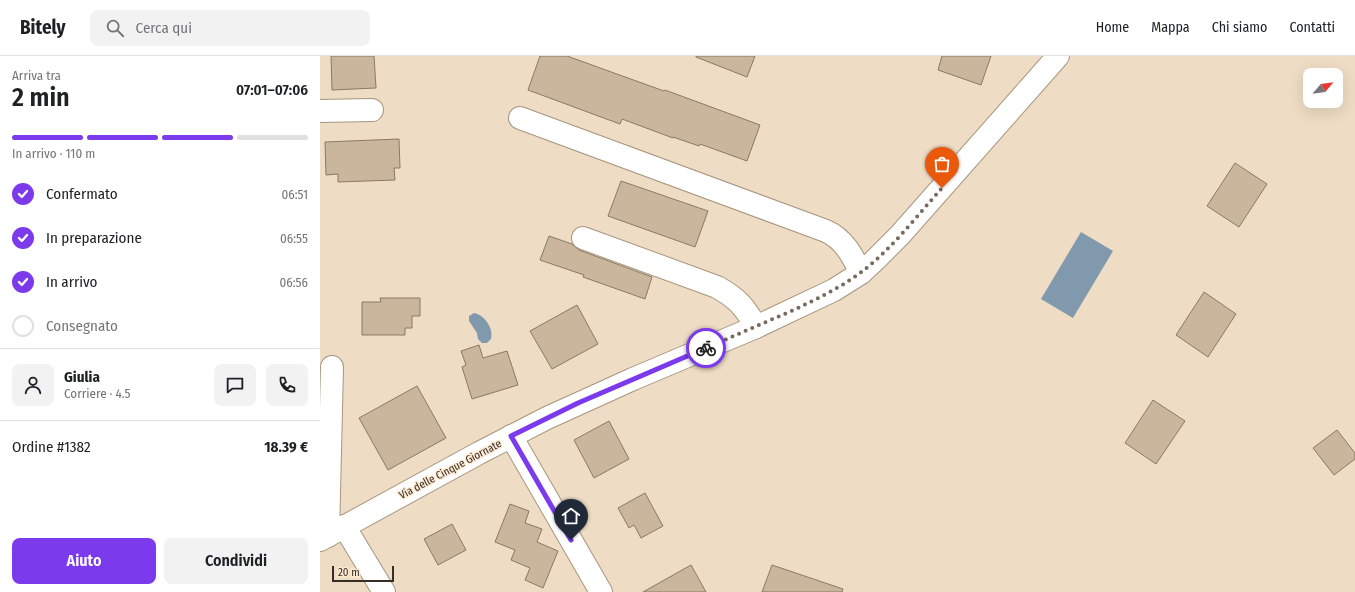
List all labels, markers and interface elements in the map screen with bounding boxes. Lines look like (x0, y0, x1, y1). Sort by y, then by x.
search box (90, 10, 370, 46)
text: Bitely (20, 16, 66, 39)
icon: search (104, 17, 126, 39)
text: Cerca qui (136, 19, 192, 37)
text: Home (1096, 19, 1129, 36)
text: Mappa (1151, 19, 1190, 36)
text: Chi siamo (1212, 19, 1267, 36)
text: Contatti (1289, 19, 1335, 36)
text: Arriva tra (12, 68, 61, 83)
north arrow (1303, 68, 1343, 108)
map controls (1303, 68, 1343, 108)
text: 07:01–07:06 (236, 81, 308, 99)
text: 2 min (12, 82, 70, 113)
text: In arrivo · 110 m (12, 146, 95, 161)
pin (925, 147, 959, 188)
icon: bag (931, 153, 953, 175)
icon: check (12, 183, 34, 205)
text: Confermato (46, 185, 118, 203)
text: 06:51 (282, 187, 308, 202)
icon: check (12, 227, 34, 249)
text: In preparazione (46, 229, 142, 247)
text: 06:55 (280, 231, 308, 246)
icon: check (12, 271, 34, 293)
text: In arrivo (46, 273, 97, 291)
text: 06:56 (280, 275, 308, 290)
text: Consegnato (46, 317, 118, 335)
courier (686, 328, 726, 368)
icon: bike (695, 337, 717, 359)
button: person (12, 364, 54, 406)
button: chat (214, 364, 256, 406)
button: phone (266, 364, 308, 406)
text: Giulia (64, 368, 100, 386)
text: Corriere · 4.5 (64, 386, 131, 401)
street label: Via delle Cinque Giornate (397, 437, 504, 502)
text: Ordine #1382 (12, 438, 91, 456)
text: 18.39 € (264, 438, 308, 456)
pin (554, 499, 588, 540)
icon: home (560, 505, 582, 527)
button: Aiuto (12, 538, 156, 584)
button: Condividi (164, 538, 308, 584)
scale bar (332, 564, 394, 583)
text: 20 m (338, 566, 360, 579)

